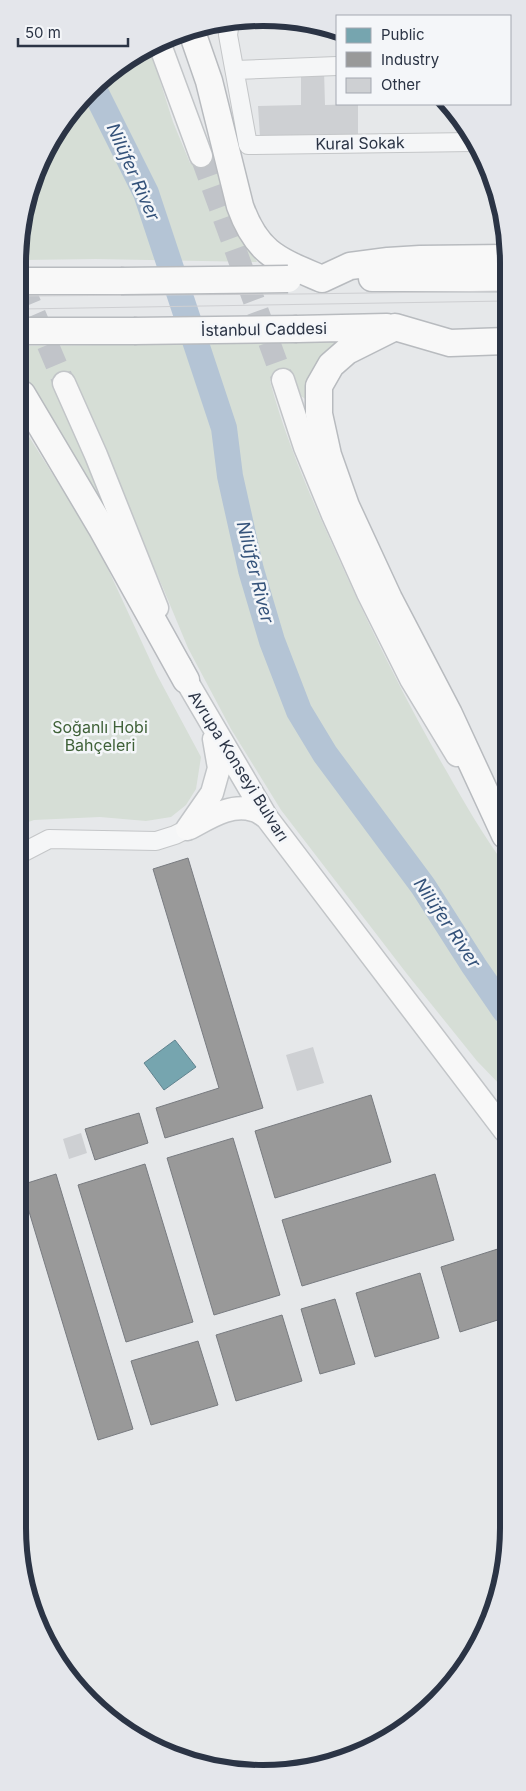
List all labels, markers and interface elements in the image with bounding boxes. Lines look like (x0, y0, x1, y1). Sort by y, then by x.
scale bar (18, 15, 128, 47)
legend (336, 15, 511, 105)
text: 50 m (25, 23, 61, 42)
text: Public (381, 25, 424, 44)
text: Industry (381, 50, 440, 69)
text: Other (381, 75, 421, 94)
water label: Nilüfer River (103, 120, 165, 225)
street label: Kural Sokak (315, 132, 405, 154)
street label: İstanbul Caddesi (201, 318, 327, 340)
water label: Nilüfer River (233, 519, 279, 626)
street label: Avrupa Konseyi Bulvarı (184, 687, 294, 845)
park label: Soğanlı Hobi Bahçeleri (52, 717, 148, 755)
water label: Nilüfer River (410, 874, 486, 973)

